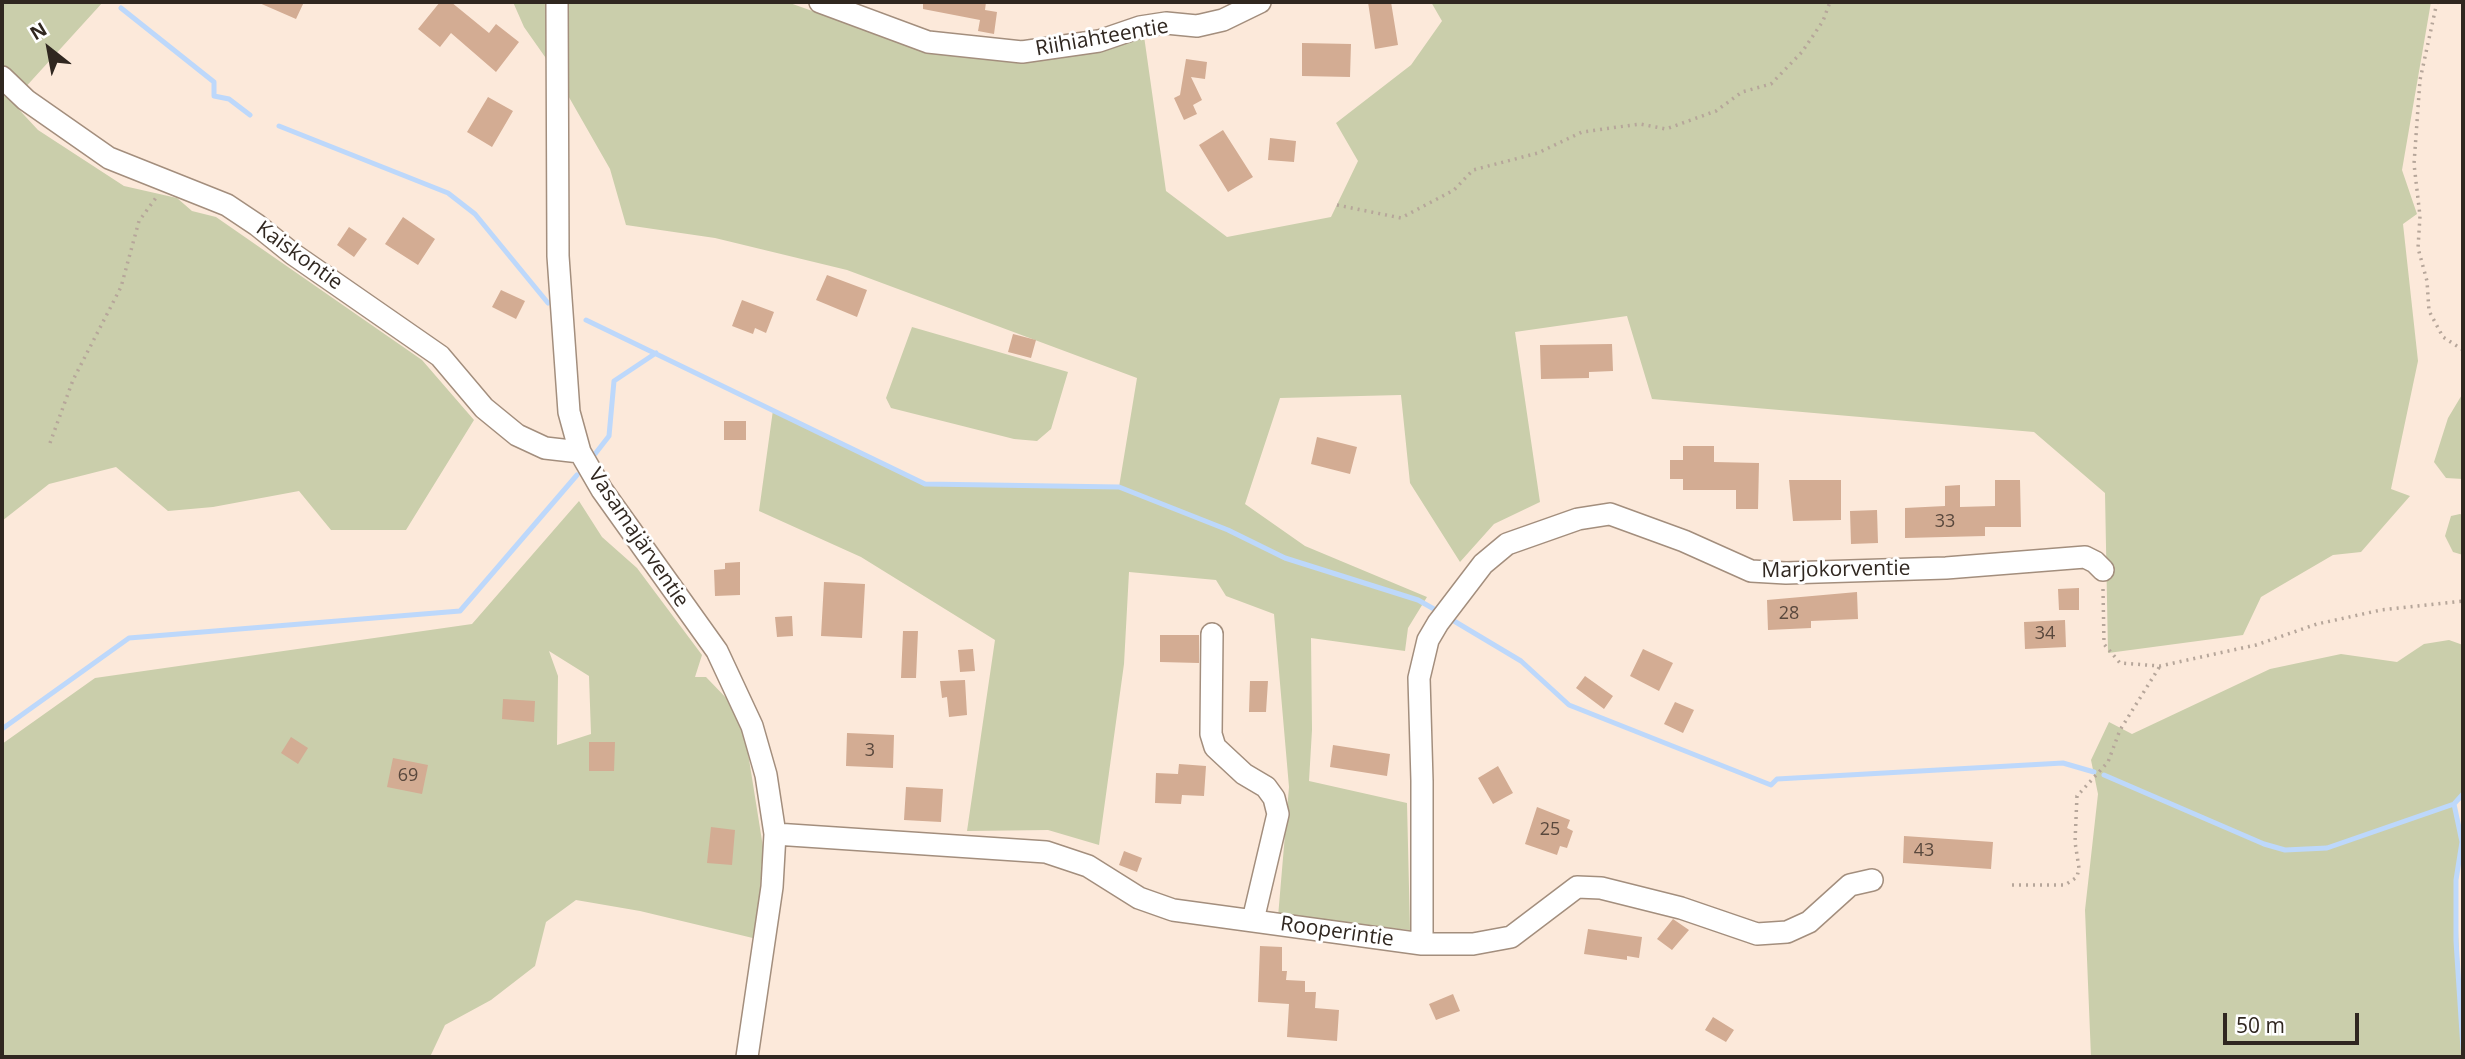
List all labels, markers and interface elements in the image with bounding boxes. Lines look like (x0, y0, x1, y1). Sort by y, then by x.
north arrow (14, 14, 84, 84)
street label: Riihiahteentie (1033, 14, 1171, 62)
text: N (25, 16, 51, 46)
street label: Kaiskontie (251, 216, 347, 296)
street label: Vasamajärventie (582, 464, 694, 612)
house number: 33 (1935, 511, 1955, 533)
street label: Marjokorventie (1761, 556, 1911, 584)
house number: 28 (1779, 603, 1799, 625)
house number: 34 (2035, 623, 2055, 645)
house number: 3 (865, 740, 875, 762)
house number: 69 (398, 765, 418, 787)
house number: 25 (1540, 819, 1560, 841)
house number: 43 (1914, 840, 1934, 862)
street label: Rooperintie (1279, 912, 1395, 952)
scale bar (2227, 1000, 2364, 1044)
text: 50 m (2236, 1011, 2285, 1039)

